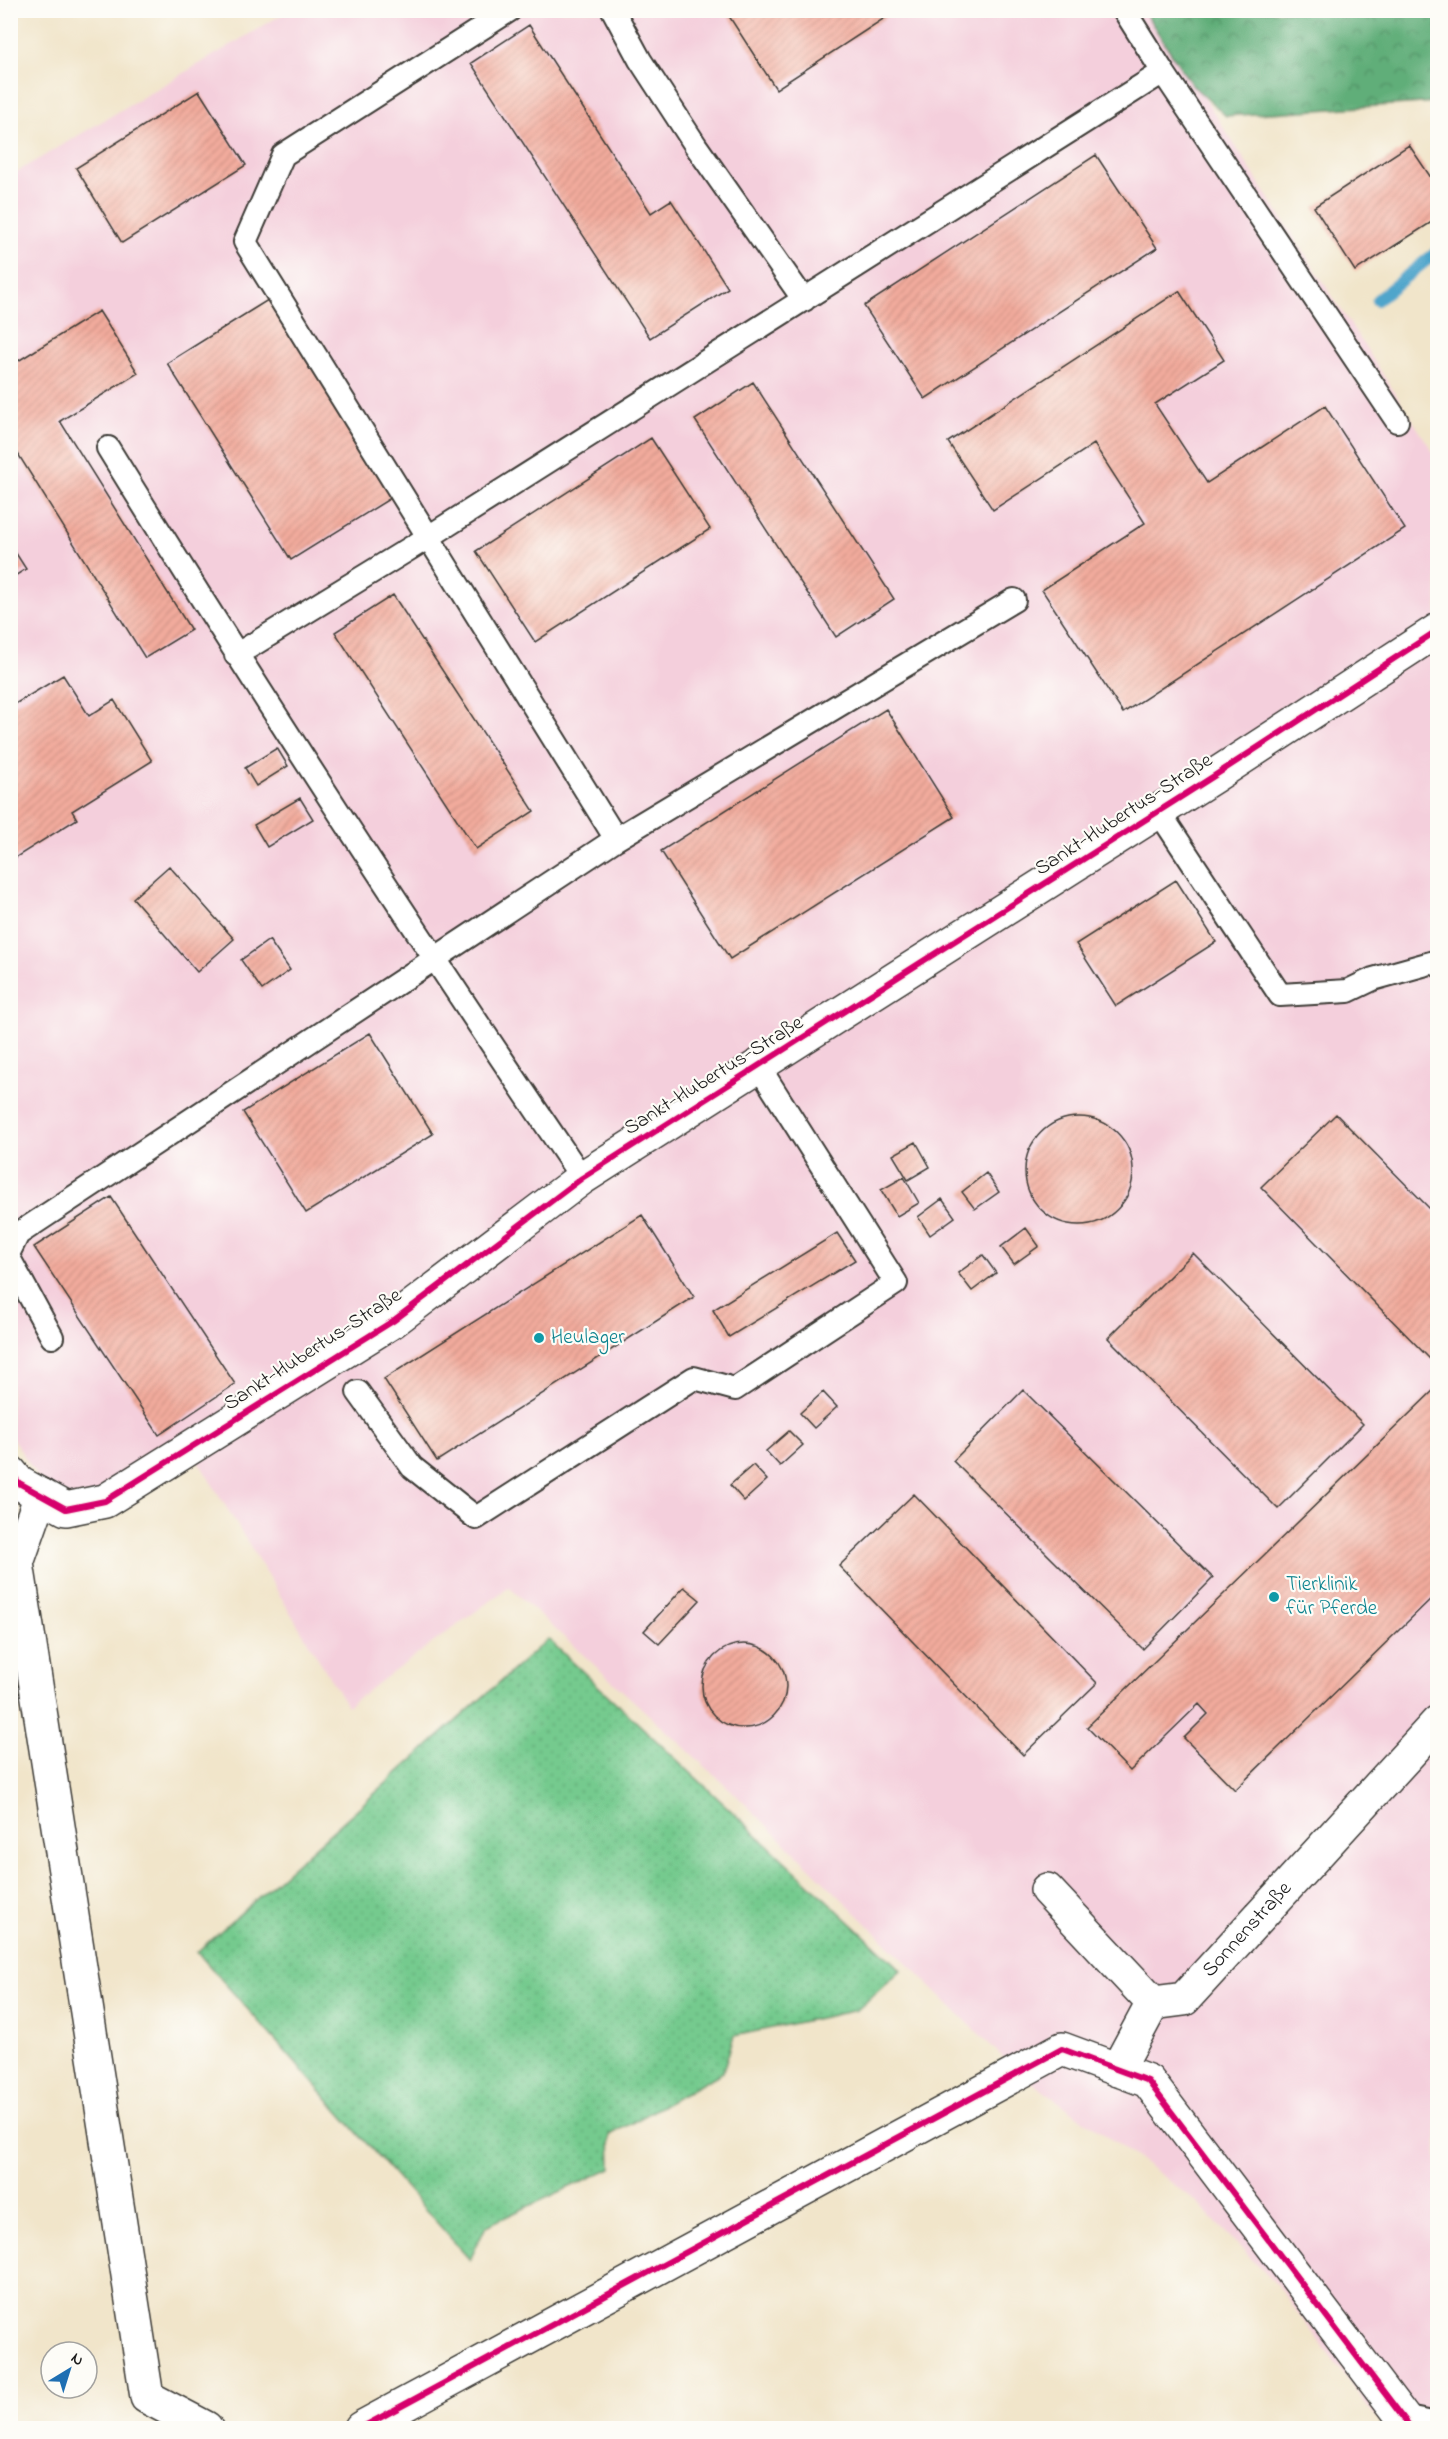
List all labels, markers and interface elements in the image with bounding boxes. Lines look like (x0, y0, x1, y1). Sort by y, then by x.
street label: Sankt-Hubertus-Straße (1029, 746, 1219, 884)
street label: Sankt-Hubertus-Straße (618, 1008, 810, 1144)
street label: Sankt-Hubertus-Straße (218, 1281, 408, 1419)
place label: Heulager (551, 1323, 625, 1355)
marker: Heulager (532, 1331, 546, 1345)
place label: Tierklinik für Pferde (1286, 1570, 1378, 1624)
marker: Tierklinik für Pferde (1267, 1590, 1281, 1604)
street label: Sonnenstraße (1195, 1875, 1300, 1985)
north arrow (39, 2340, 99, 2400)
text: N (65, 2347, 89, 2373)

